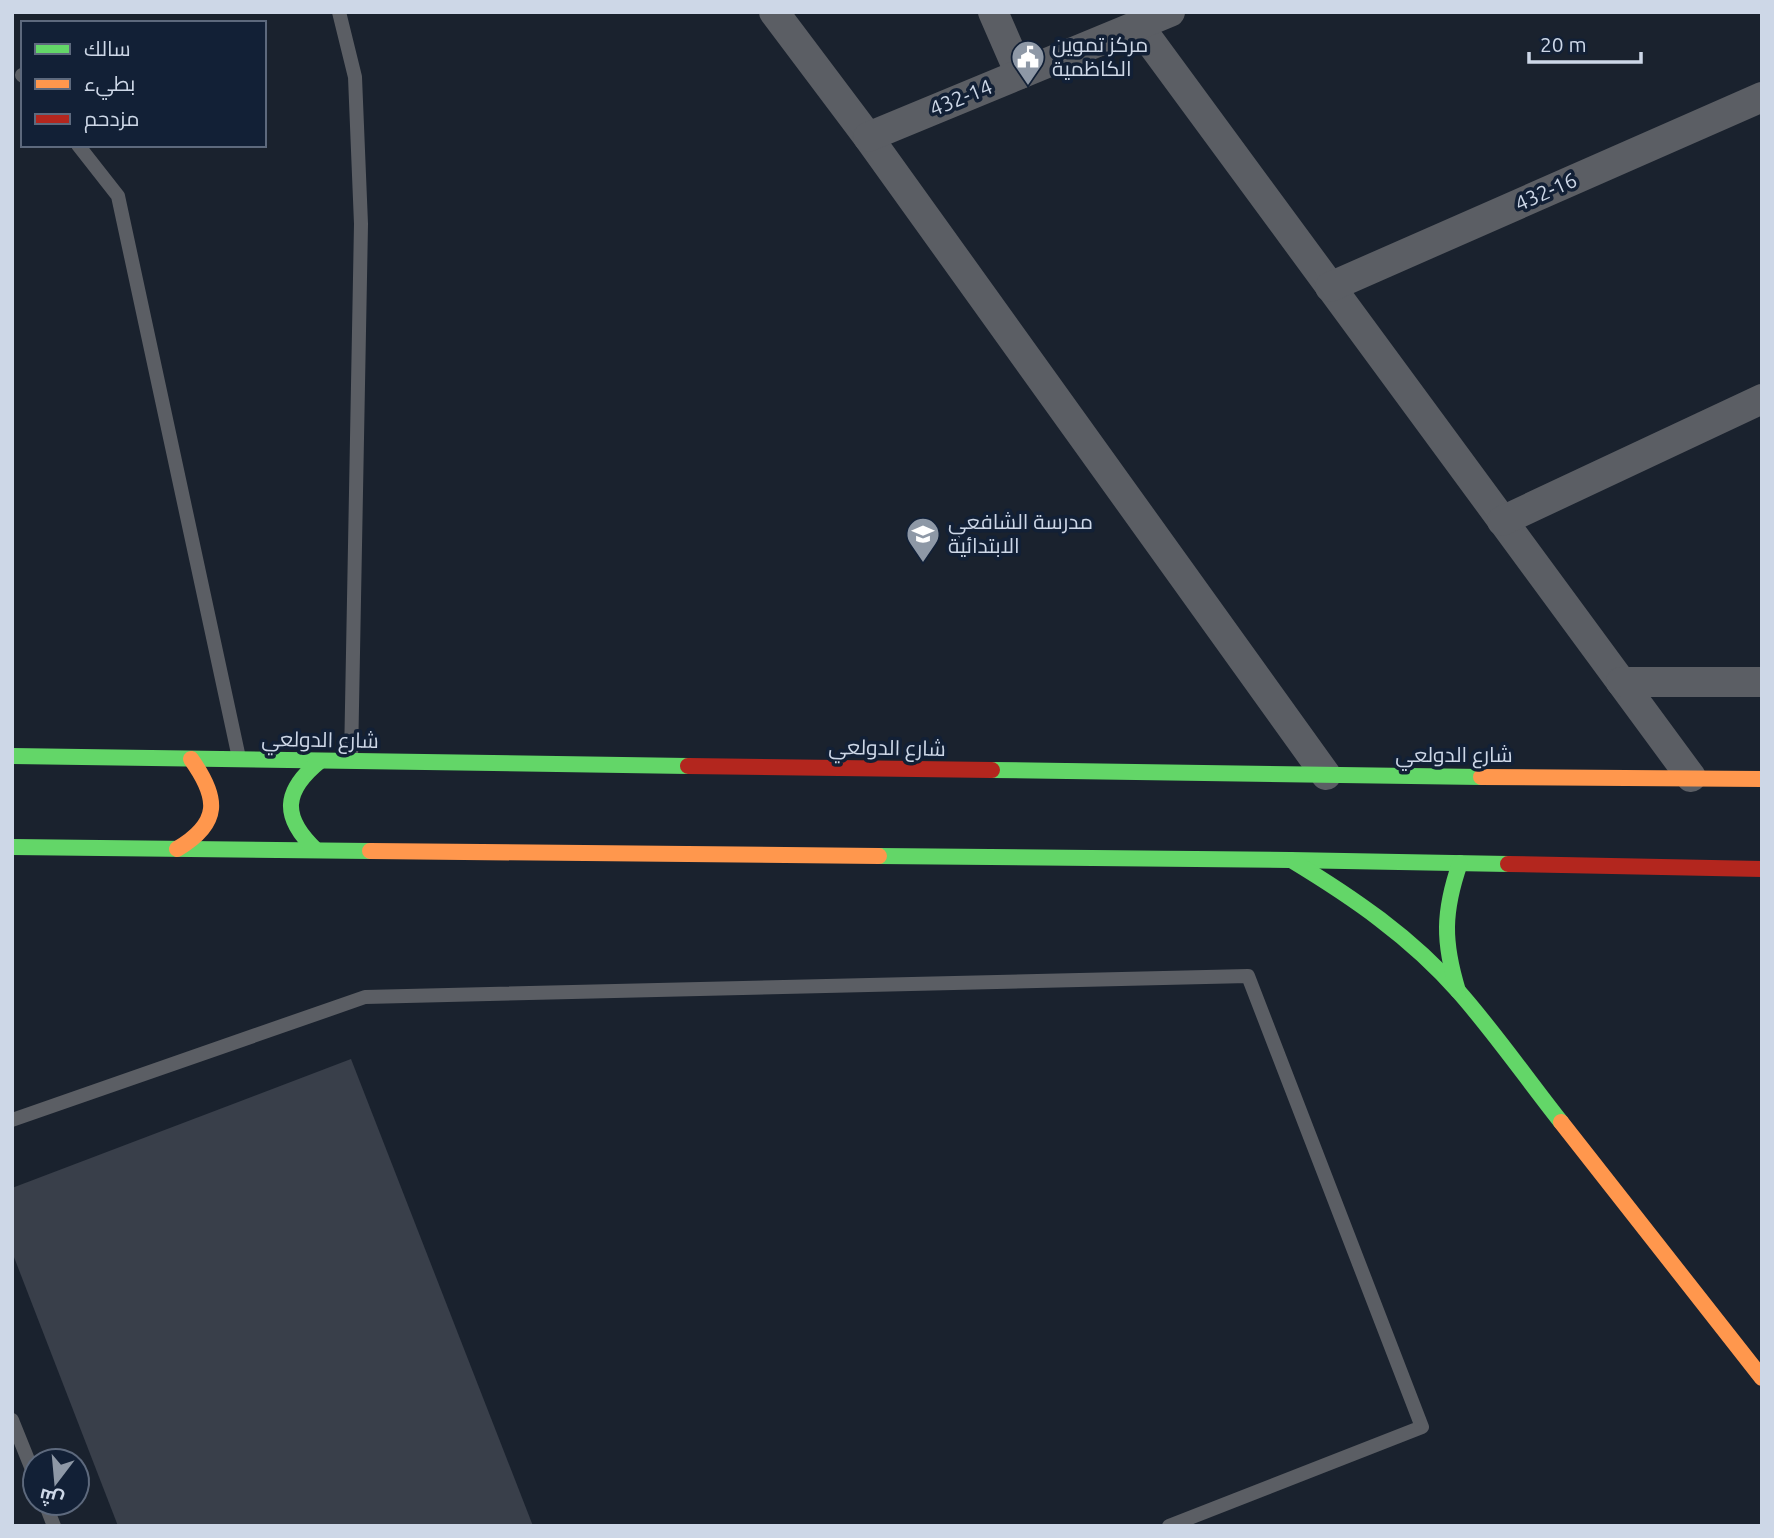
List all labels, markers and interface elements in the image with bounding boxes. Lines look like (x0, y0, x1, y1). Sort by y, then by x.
legend (21, 21, 266, 147)
scale bar (1529, 21, 1641, 65)
place label: مركز تموين الكاظمية (1052, 32, 1148, 80)
text: 20 m (1540, 32, 1587, 56)
text: سالك (84, 36, 131, 60)
public building icon: مركز تموين الكاظمية (1009, 38, 1047, 87)
text: بطيء (84, 71, 135, 100)
street label: 432-14 (926, 74, 995, 120)
text: مزدحم (84, 106, 139, 133)
street label: 432-16 (1511, 167, 1580, 215)
place label: مدرسة الشافعي الابتدائية (948, 509, 1093, 557)
school or university icon: مدرسة الشافعي الابتدائية (904, 515, 942, 564)
street label: شارع الدولعي (261, 726, 379, 757)
street label: شارع الدولعي (828, 734, 946, 765)
street label: شارع الدولعي (1395, 742, 1513, 771)
north arrow (21, 1447, 91, 1517)
text: ش (37, 1483, 66, 1512)

